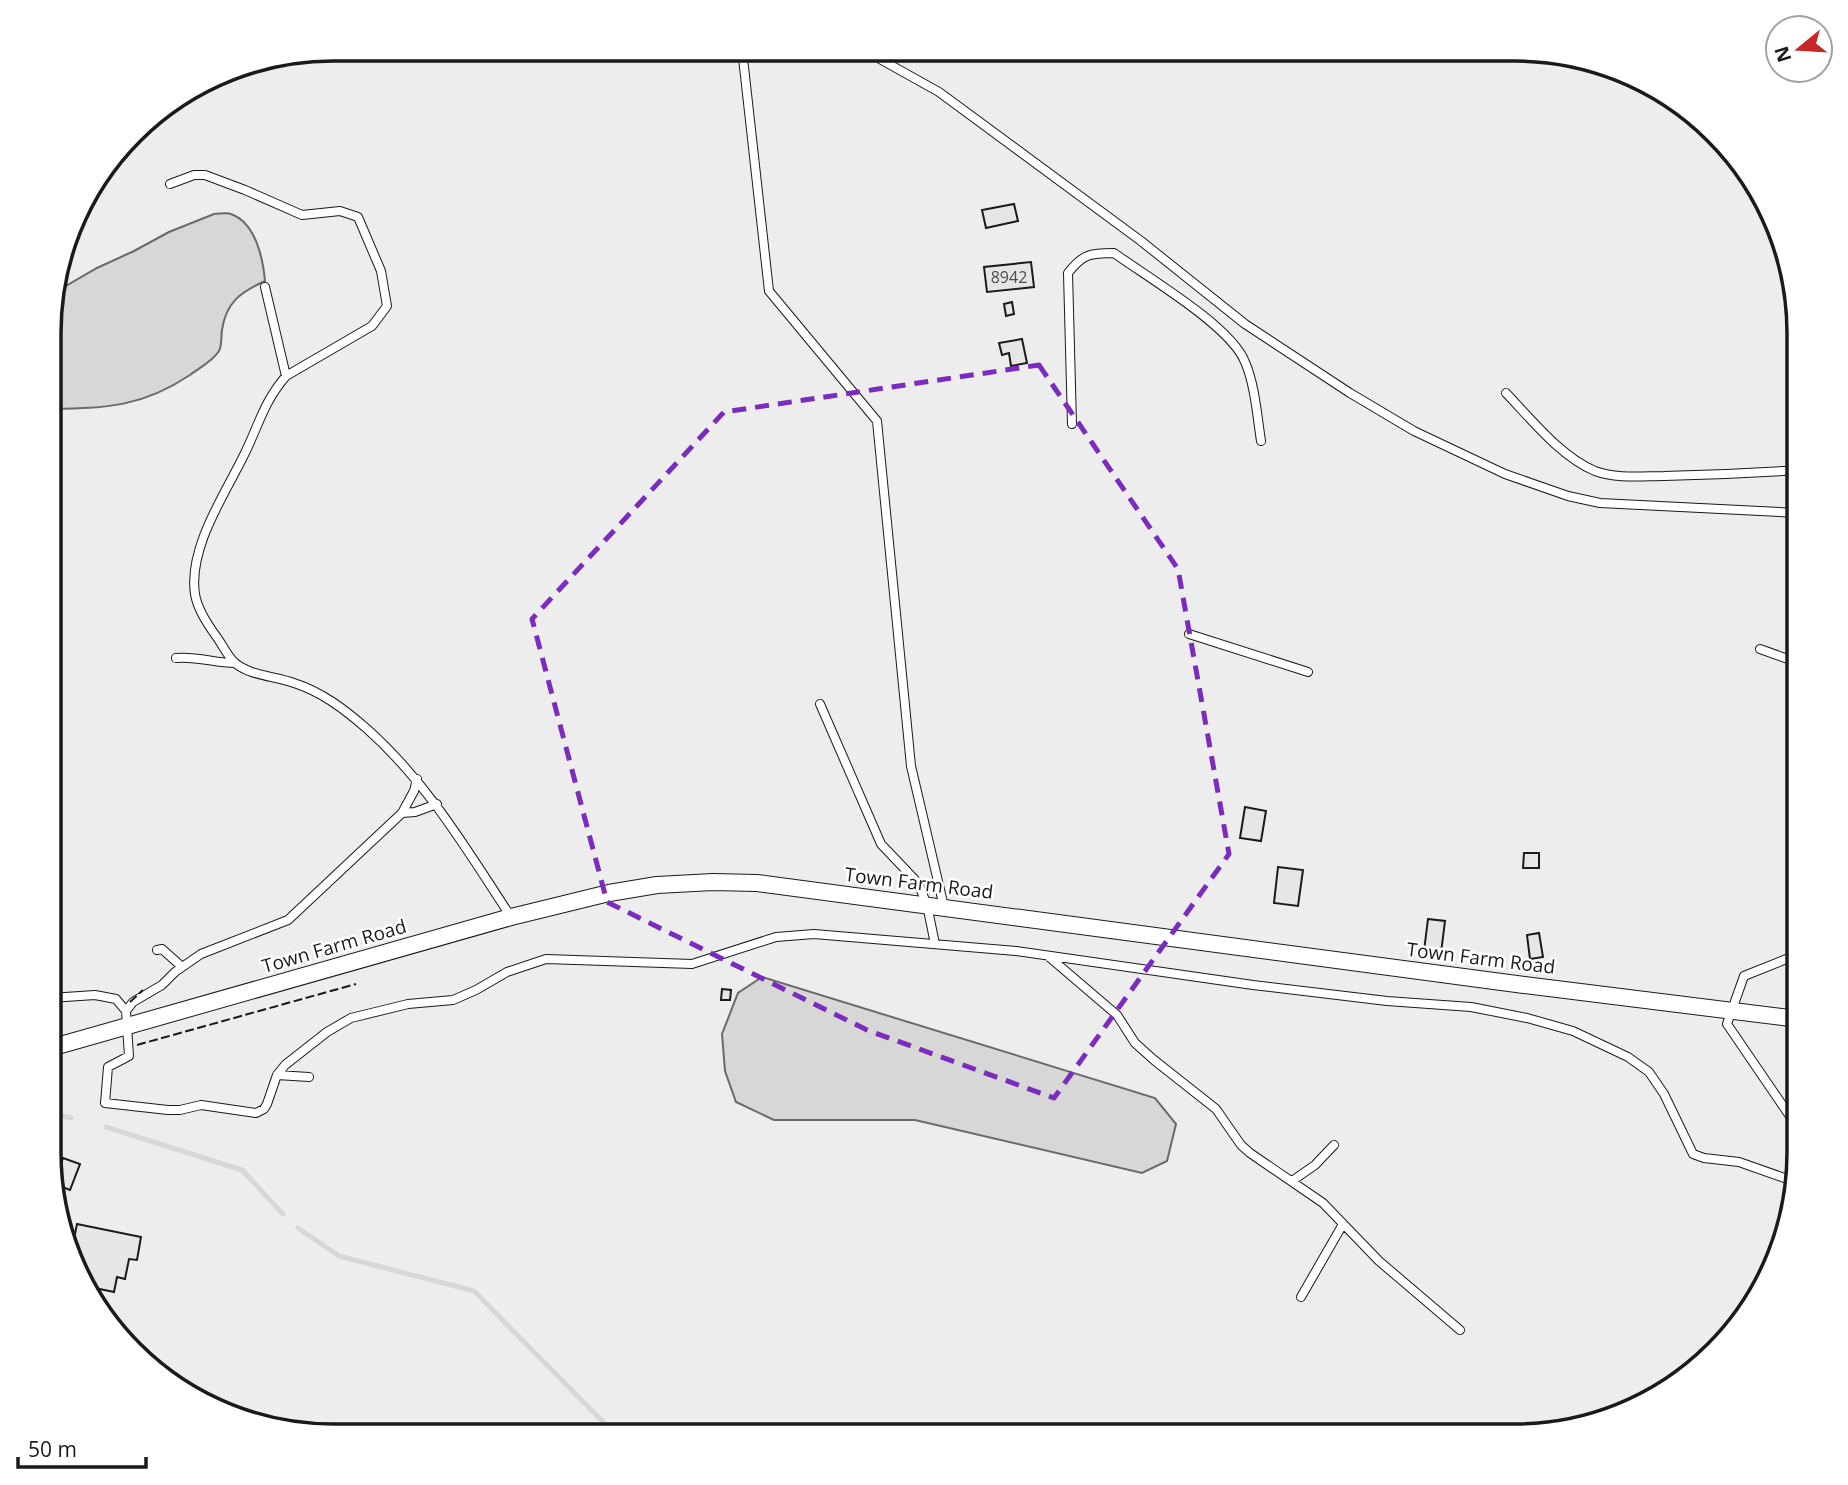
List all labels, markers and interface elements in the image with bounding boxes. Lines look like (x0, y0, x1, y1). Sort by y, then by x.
north arrow (1764, 14, 1834, 84)
text: N (1768, 43, 1798, 66)
house number: 8942 (991, 266, 1027, 288)
street label: Town Farm Road (843, 861, 995, 905)
street label: Town Farm Road (259, 913, 409, 979)
street label: Town Farm Road (1405, 936, 1557, 980)
scale bar (18, 1426, 145, 1470)
text: 50 m (28, 1435, 77, 1463)

